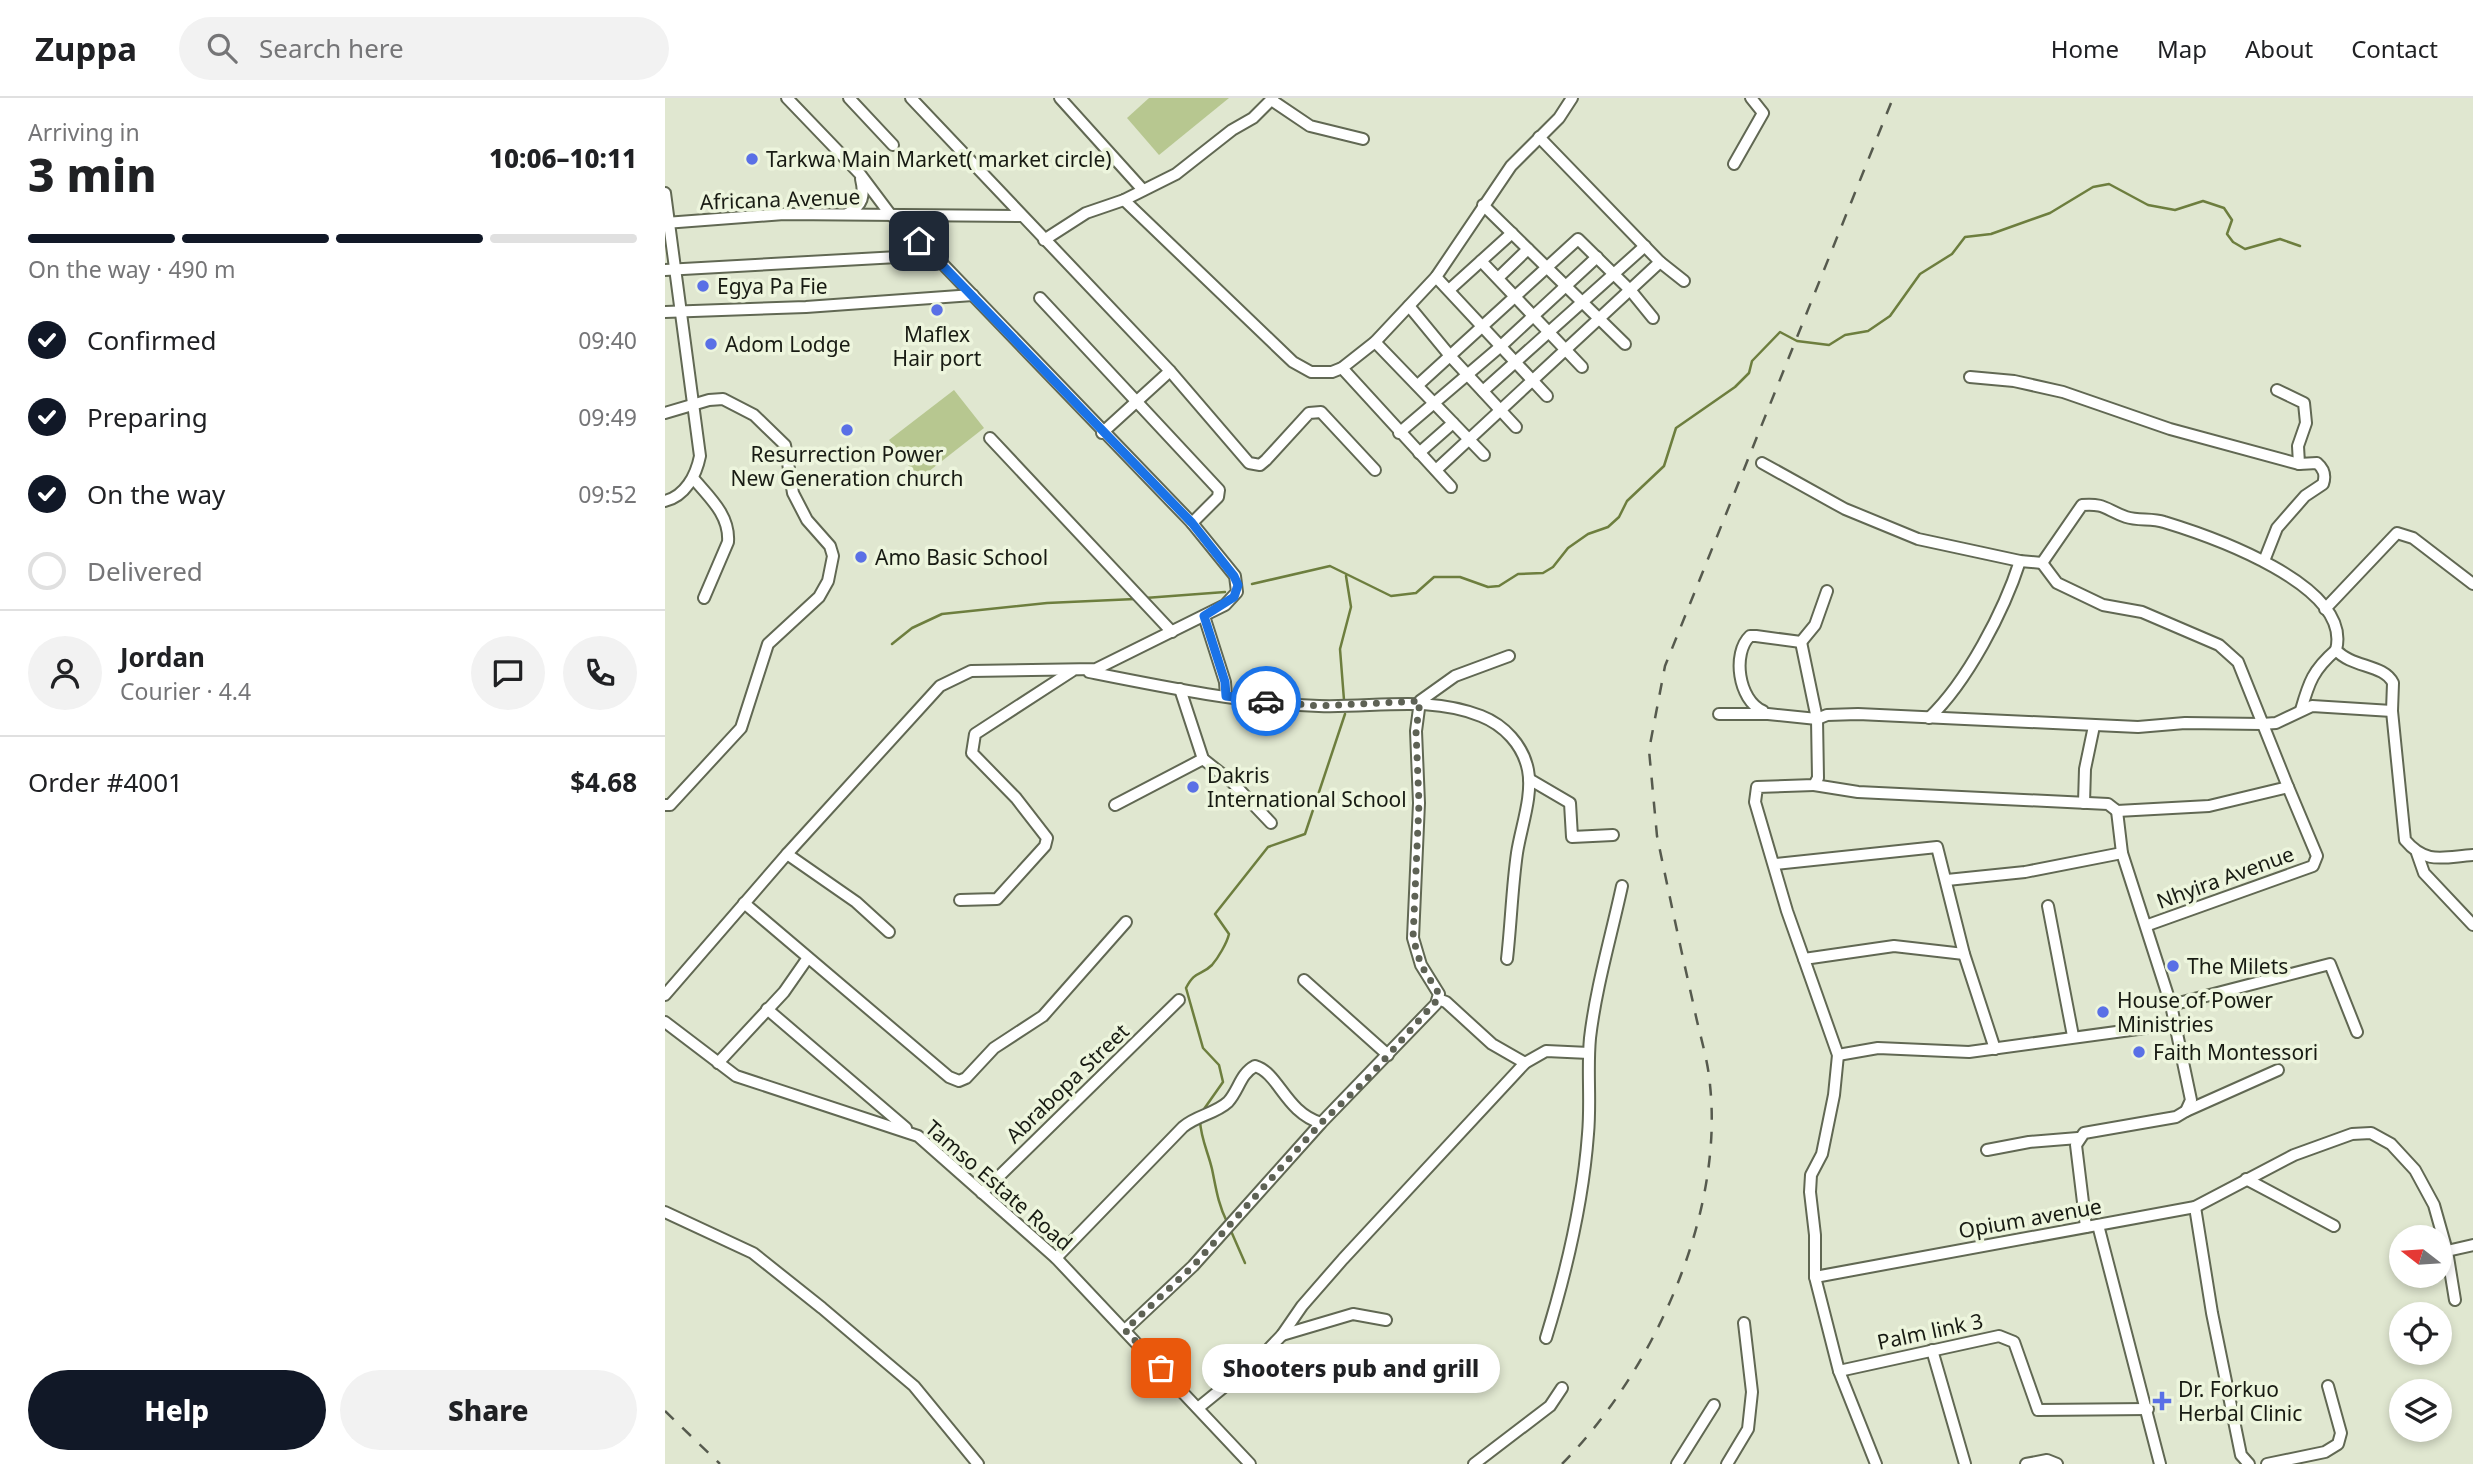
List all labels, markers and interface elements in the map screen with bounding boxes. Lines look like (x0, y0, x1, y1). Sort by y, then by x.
search box (179, 17, 669, 80)
text: Zuppa (35, 26, 137, 71)
icon: search (203, 29, 241, 67)
text: Search here (259, 30, 404, 66)
text: Home (2051, 32, 2119, 65)
text: Map (2157, 32, 2207, 65)
text: About (2245, 32, 2313, 65)
text: Contact (2351, 32, 2438, 65)
text: Arriving in (28, 116, 140, 148)
text: 10:06–10:11 (489, 140, 637, 176)
text: 3 min (28, 143, 157, 205)
place label: Tarkwa Main Market( market circle) (766, 145, 1112, 173)
marker: Tarkwa Main Market( market circle) (744, 151, 760, 167)
street label: Africana Avenue (699, 182, 861, 216)
pin (889, 211, 949, 271)
icon: home (900, 222, 938, 260)
text: On the way · 490 m (28, 253, 235, 285)
place label: Egya Pa Fie (717, 272, 828, 300)
marker: Egya Pa Fie (695, 278, 711, 294)
marker: Maflex Hair port (929, 302, 945, 318)
place label: Maflex Hair port (893, 320, 982, 372)
icon: check (28, 321, 66, 359)
text: Confirmed (87, 322, 217, 358)
text: 09:40 (578, 324, 637, 356)
place label: Adom Lodge (725, 330, 851, 358)
marker: Adom Lodge (703, 336, 719, 352)
icon: check (28, 398, 66, 436)
text: Preparing (87, 399, 208, 435)
text: 09:49 (578, 401, 637, 433)
marker: Resurrection Power New Generation church (839, 422, 855, 438)
place label: Resurrection Power New Generation church (731, 440, 963, 492)
icon: check (28, 475, 66, 513)
text: On the way (87, 476, 225, 512)
text: 09:52 (578, 478, 637, 510)
place label: Amo Basic School (875, 543, 1048, 571)
marker: Amo Basic School (853, 549, 869, 565)
text: Delivered (87, 553, 203, 589)
button: person (28, 636, 102, 710)
button: chat (471, 636, 545, 710)
button: phone (563, 636, 637, 710)
text: Jordan (120, 639, 205, 675)
courier (1231, 666, 1301, 736)
text: Courier · 4.4 (120, 675, 251, 707)
icon: car (1247, 682, 1285, 720)
place label: Dakris International School (1207, 761, 1407, 813)
text: Order #4001 (28, 764, 183, 800)
text: $4.68 (570, 764, 637, 800)
marker: Dakris International School (1185, 779, 1201, 795)
street label: Nhyira Avenue (2152, 839, 2298, 915)
place label: The Milets (2187, 952, 2288, 980)
marker: The Milets (2165, 958, 2181, 974)
place label: House of Power Ministries (2117, 986, 2273, 1038)
marker: House of Power Ministries (2095, 1004, 2111, 1020)
street label: Abrabopa Street (999, 1017, 1135, 1149)
place label: Faith Montessori (2153, 1038, 2318, 1066)
marker: Faith Montessori (2131, 1044, 2147, 1060)
street label: Tamso Estate Road (920, 1113, 1078, 1257)
street label: Opium avenue (1956, 1192, 2104, 1244)
north arrow (2389, 1225, 2452, 1288)
map controls (2389, 1225, 2452, 1442)
button: locate (2389, 1302, 2452, 1365)
street label: Palm link 3 (1875, 1306, 1985, 1356)
pin (1131, 1338, 1191, 1398)
callout: Shooters pub and grill (1203, 1344, 1501, 1392)
icon: bag (1142, 1349, 1180, 1387)
text: Shooters pub and grill (1223, 1352, 1479, 1384)
button: Help (28, 1370, 326, 1450)
button: Share (340, 1370, 637, 1450)
place label: Dr. Forkuo Herbal Clinic (2178, 1375, 2302, 1427)
button: layers (2389, 1379, 2452, 1442)
marker: Dr. Forkuo Herbal Clinic (2152, 1391, 2172, 1411)

